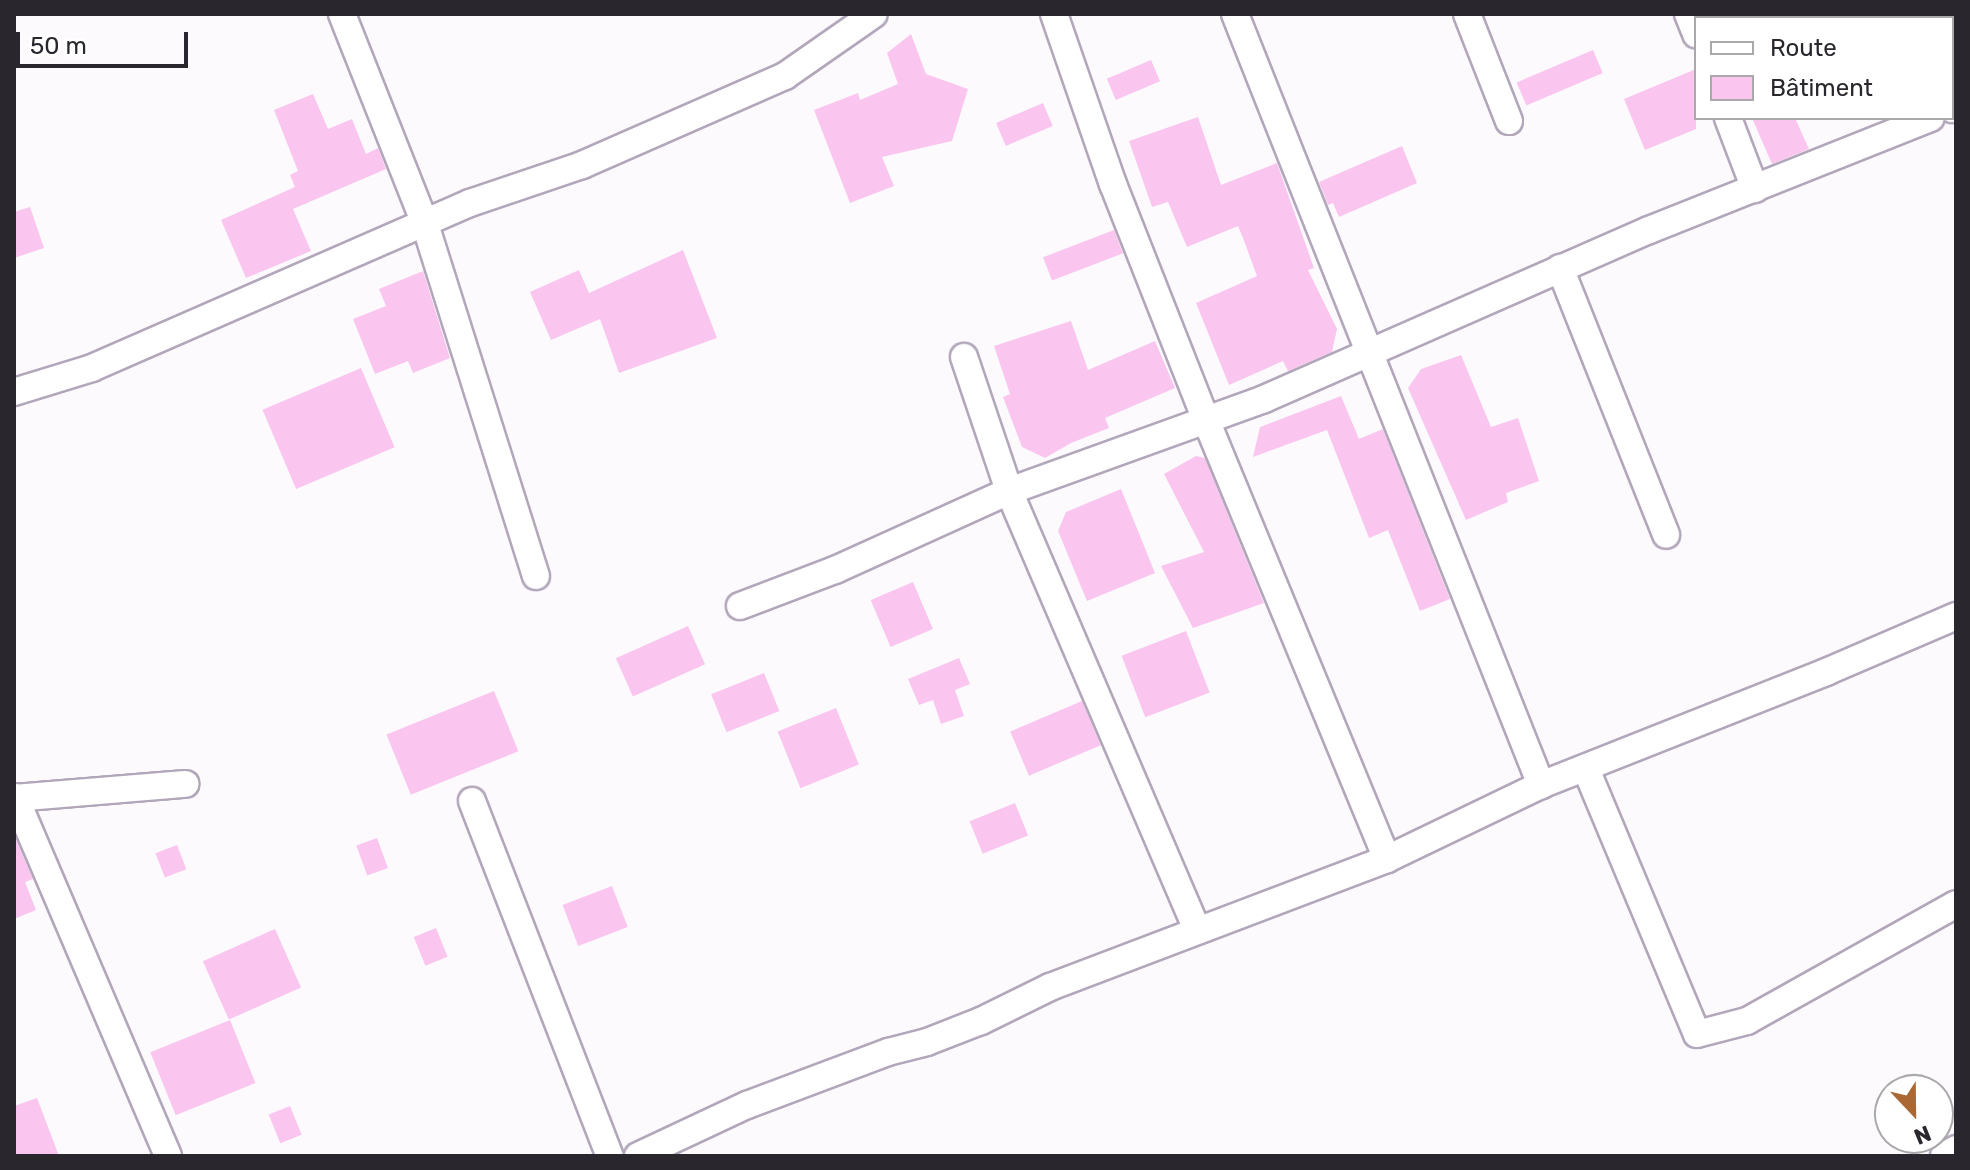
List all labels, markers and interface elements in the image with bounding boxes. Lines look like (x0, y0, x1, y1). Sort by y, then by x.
scale bar (20, 16, 192, 66)
legend (1694, 16, 1954, 120)
text: 50 m (30, 32, 87, 60)
text: Route (1770, 34, 1837, 62)
text: Bâtiment (1770, 74, 1873, 102)
north arrow (1874, 1074, 1954, 1154)
text: N (1910, 1119, 1935, 1150)

